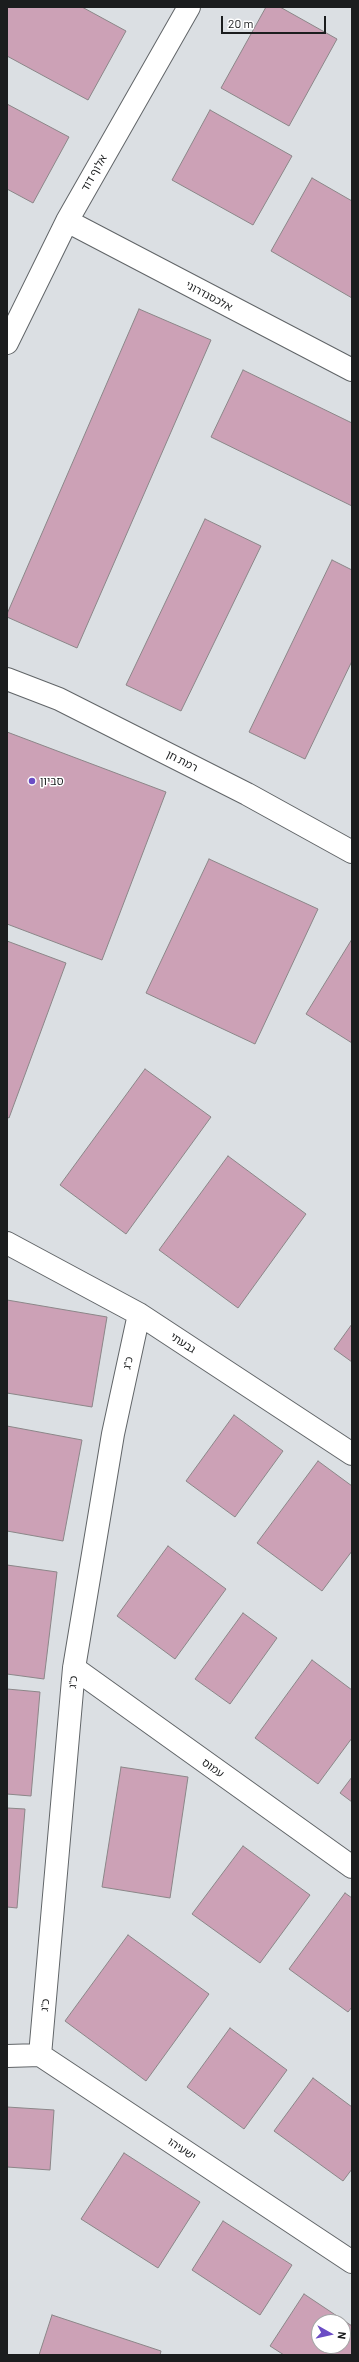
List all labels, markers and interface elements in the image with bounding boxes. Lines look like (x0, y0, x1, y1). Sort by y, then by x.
scale bar (223, 8, 328, 34)
text: 20 m (228, 16, 254, 30)
street label: אלוף דוד (78, 152, 110, 194)
street label: אלכסנדרוני (183, 278, 235, 314)
street label: רמת חן (164, 747, 200, 775)
place label: סביון (40, 774, 64, 788)
marker: סביון (27, 776, 37, 786)
street label: גבעתי (168, 1330, 198, 1356)
street label: כ"ג (120, 1355, 136, 1371)
street label: כ"ג (66, 1675, 80, 1689)
street label: עמוס (199, 1756, 227, 1780)
street label: כ"ג (38, 1998, 52, 2012)
street label: ישעיהו (165, 2135, 199, 2163)
north arrow (311, 2314, 351, 2354)
text: N (335, 2331, 349, 2340)

